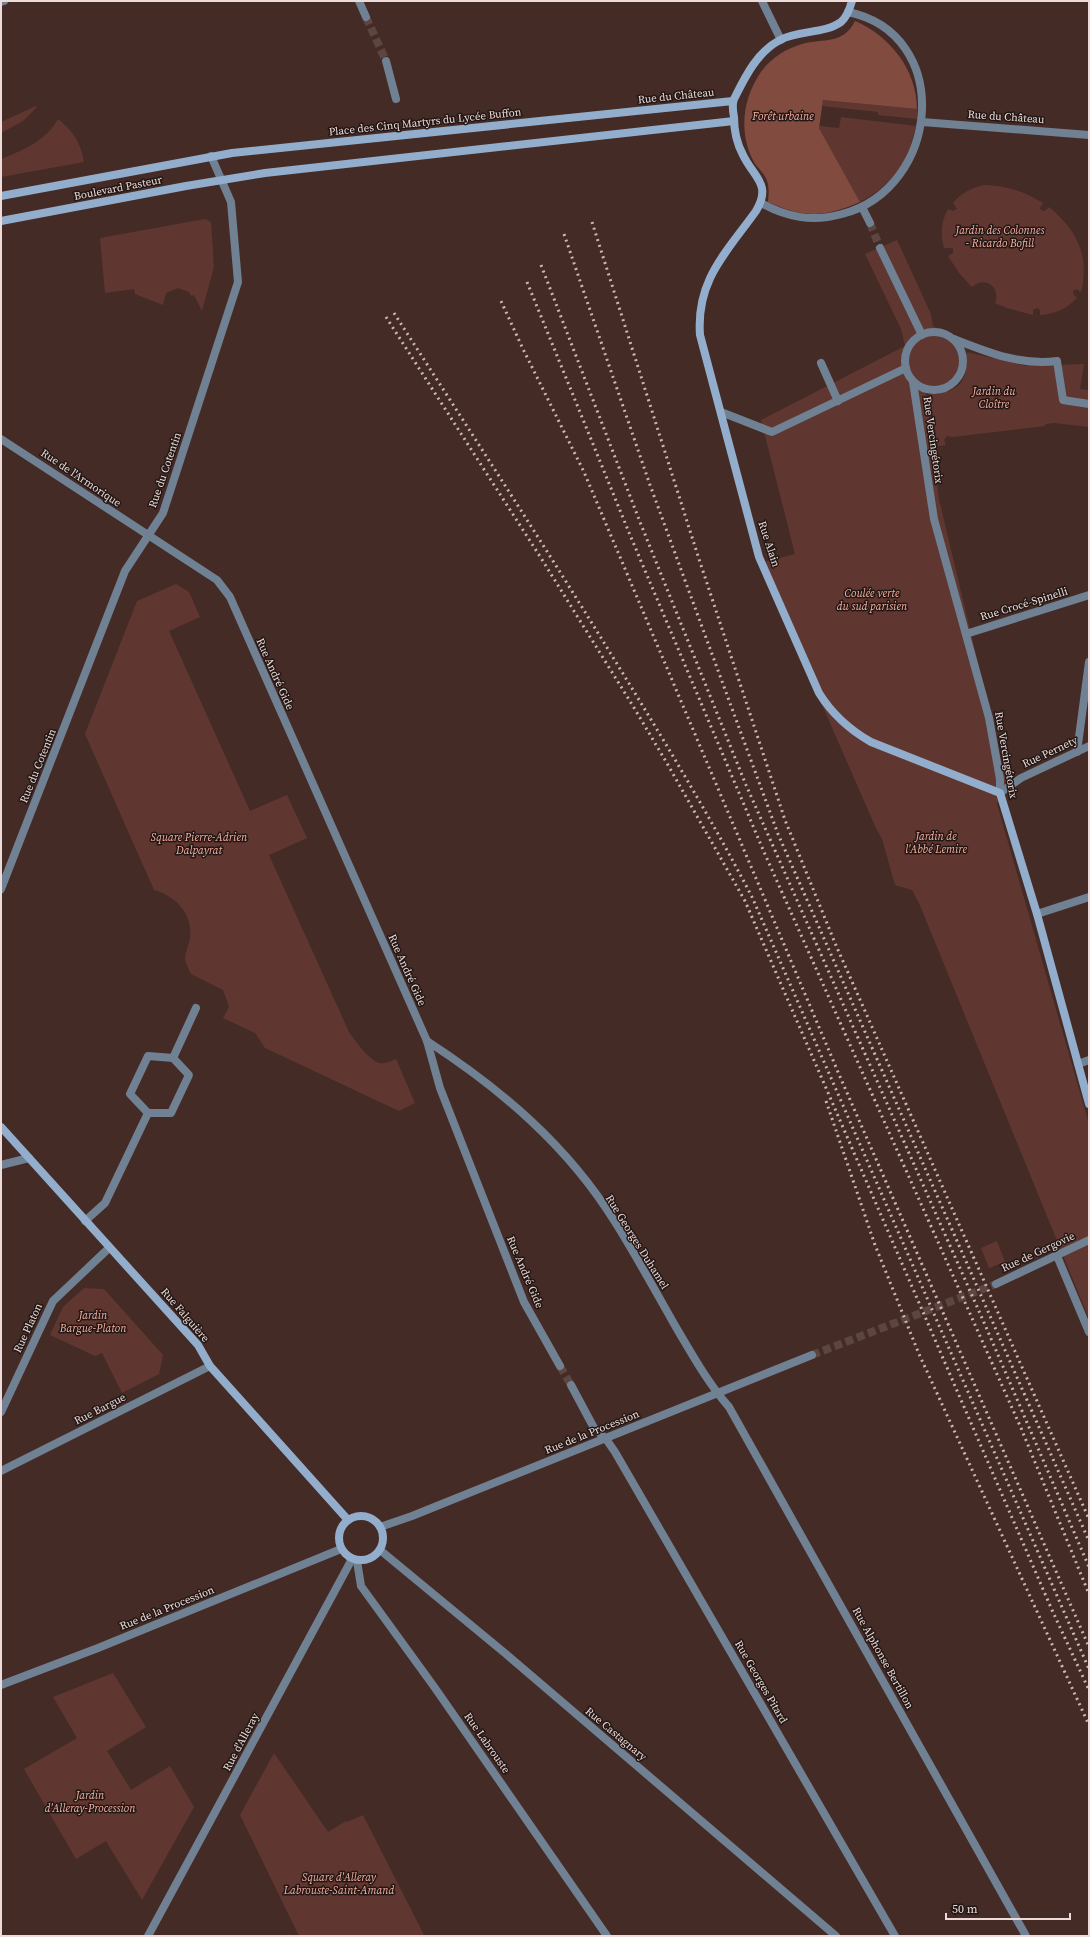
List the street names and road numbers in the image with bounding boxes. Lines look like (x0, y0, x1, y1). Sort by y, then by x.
street label: Rue du Château (637, 84, 716, 107)
street label: Place des Cinq Martyrs du Lycée Buffon (328, 104, 522, 140)
street label: Rue du Château (967, 107, 1045, 127)
street label: Boulevard Pasteur (73, 172, 164, 204)
street label: Rue Vercingétorix (919, 395, 947, 485)
street label: Rue du Cotentin (145, 430, 185, 510)
street label: Rue de l'Armorique (38, 446, 124, 511)
street label: Rue Alain (755, 519, 784, 569)
street label: Rue Crocé-Spinelli (978, 584, 1070, 624)
street label: Rue André Gide (252, 636, 298, 713)
street label: Rue Vercingétorix (991, 710, 1021, 800)
street label: Rue du Cotentin (16, 726, 60, 805)
street label: Rue Pernety (1020, 732, 1080, 771)
street label: Rue André Gide (384, 932, 430, 1009)
street label: Rue Georges Duhamel (602, 1192, 672, 1292)
street label: Rue de Gergovie (999, 1228, 1078, 1276)
street label: Rue André Gide (503, 1234, 547, 1311)
street label: Rue Falguière (157, 1285, 213, 1346)
street label: Rue Platon (10, 1300, 46, 1355)
street label: Rue Bargue (72, 1389, 129, 1428)
street label: Rue de la Procession (542, 1406, 642, 1458)
street label: Rue de la Procession (117, 1582, 217, 1634)
street label: Rue Alphonse Bertillon (849, 1605, 917, 1712)
street label: Rue Georges Pitard (731, 1638, 791, 1727)
street label: Rue Castagnary (582, 1704, 650, 1764)
street label: Rue d'Alleray (219, 1710, 263, 1774)
street label: Rue Labrouste (461, 1710, 514, 1777)

